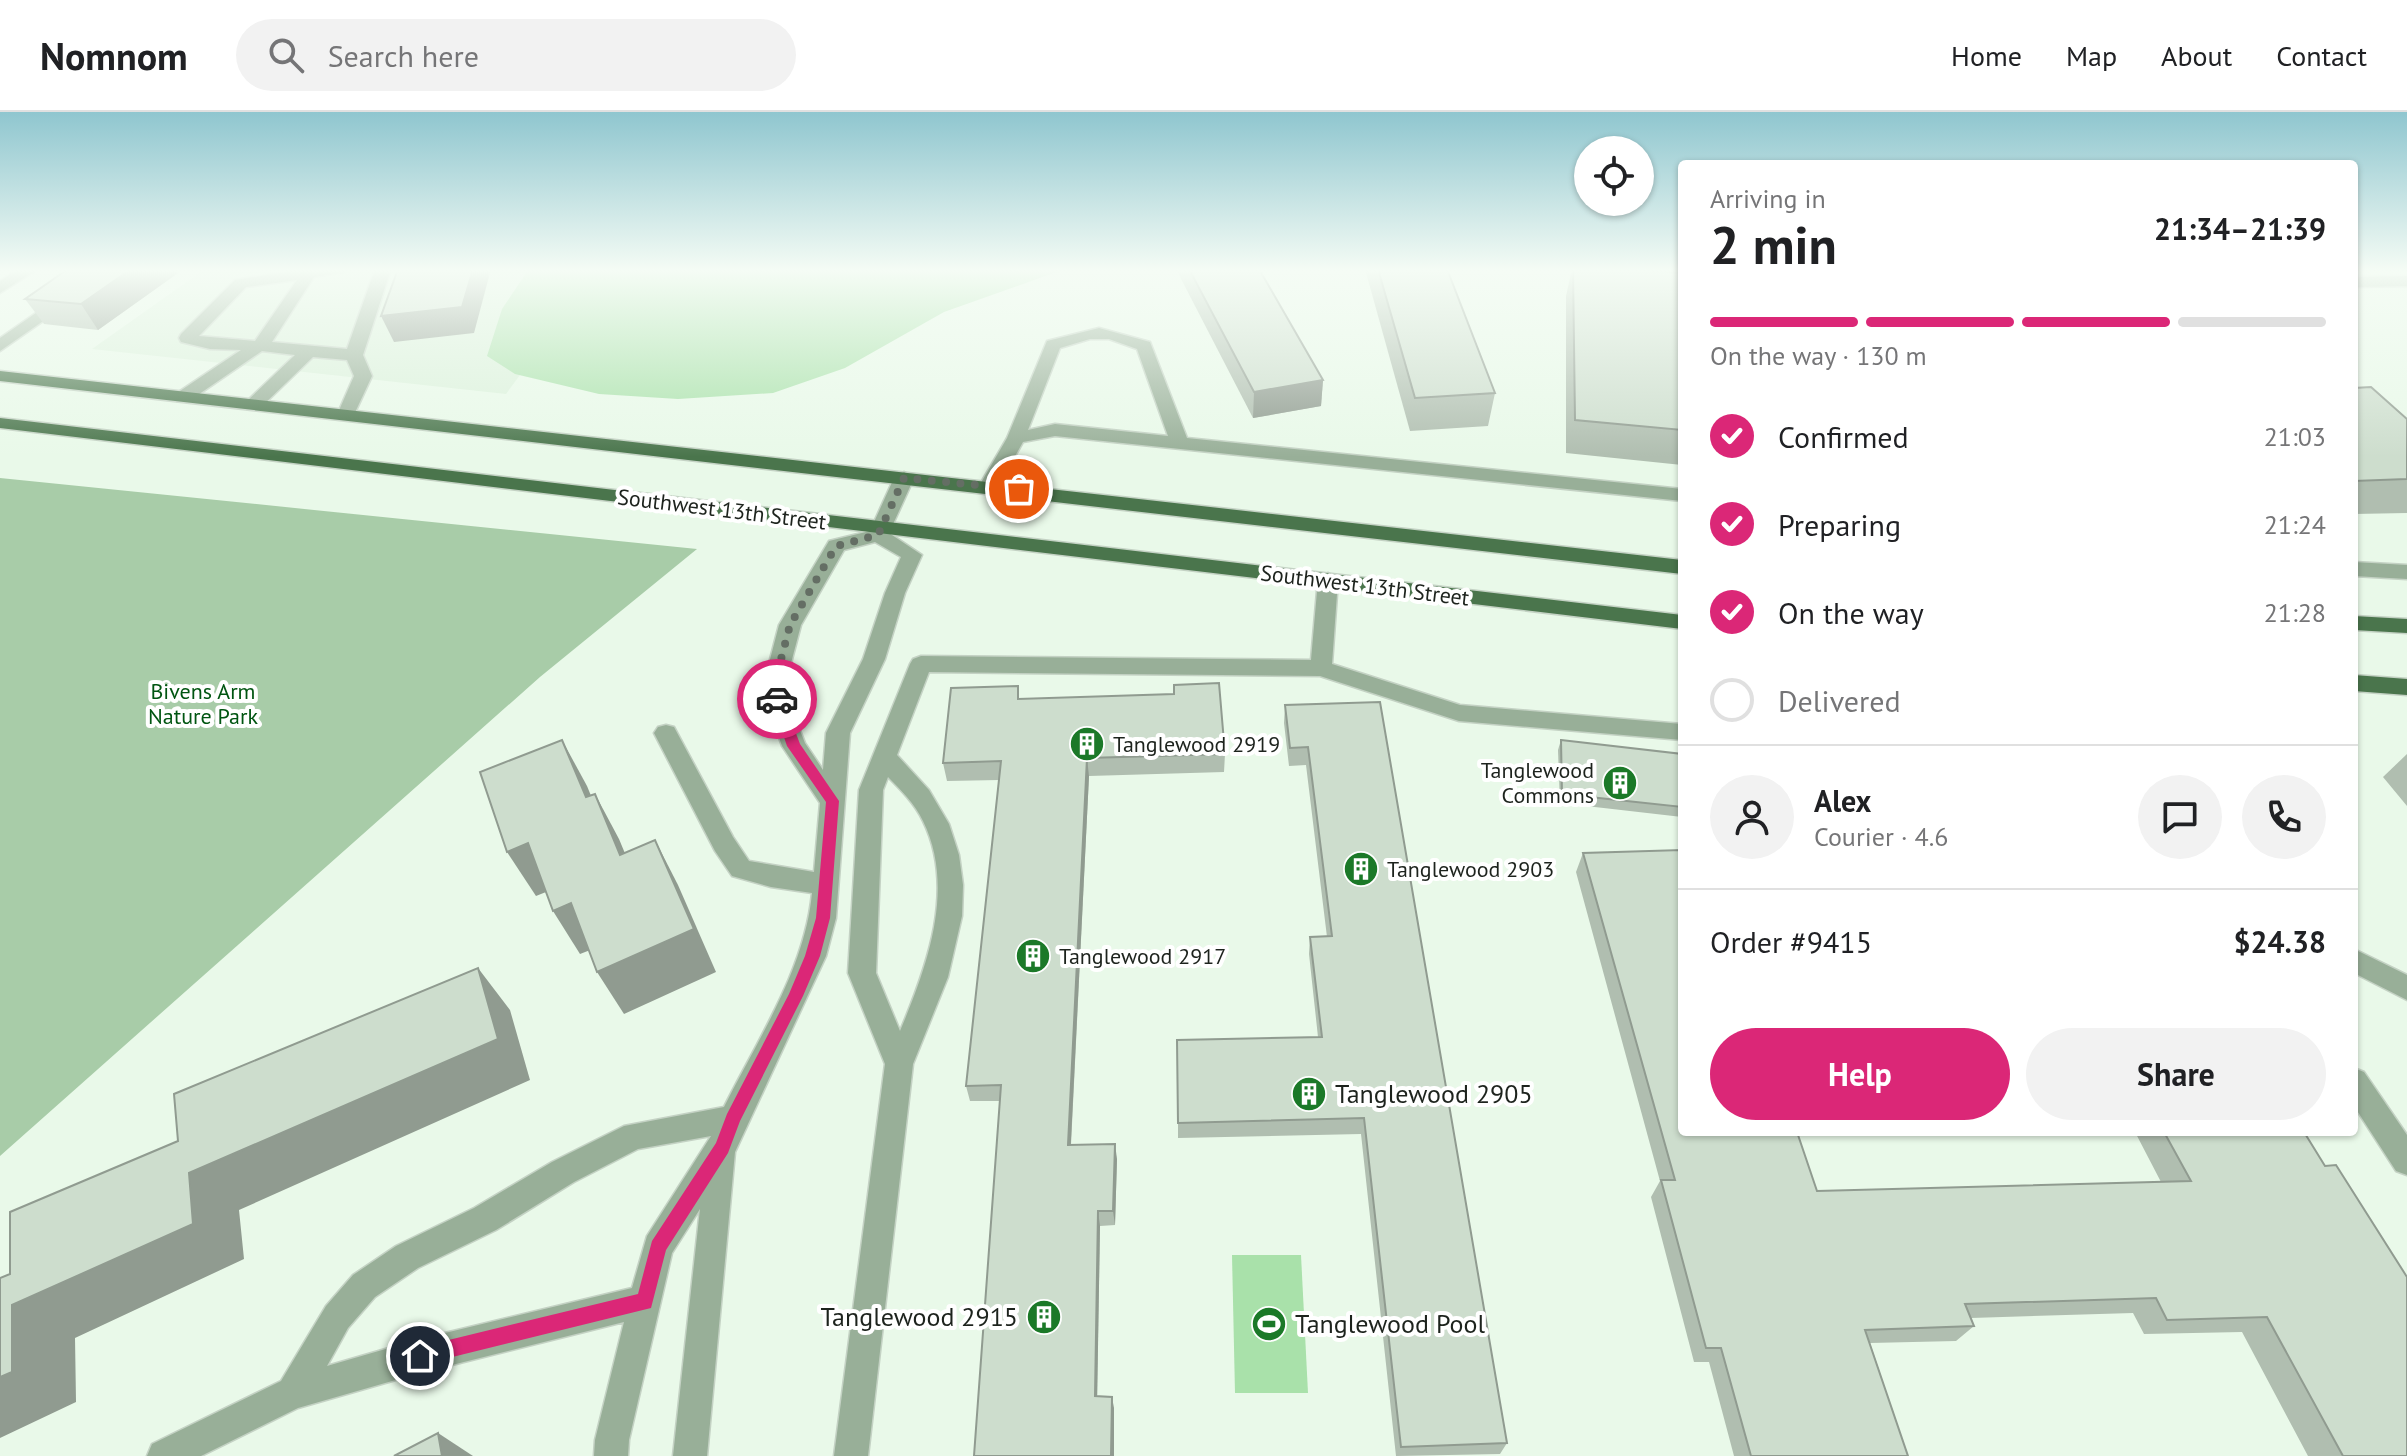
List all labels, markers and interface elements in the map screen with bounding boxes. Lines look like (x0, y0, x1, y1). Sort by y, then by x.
search box (236, 19, 796, 91)
text: Nomnom (40, 31, 188, 80)
icon: search (264, 33, 308, 77)
text: Search here (328, 36, 479, 75)
text: Home (1951, 37, 2022, 74)
text: Map (2066, 37, 2117, 74)
text: About (2161, 37, 2232, 74)
text: Contact (2276, 37, 2367, 74)
map controls (1574, 136, 1654, 216)
button: locate (1574, 136, 1654, 216)
text: Arriving in (1710, 182, 1826, 215)
text: 21:34–21:39 (2154, 209, 2326, 248)
text: 2 min (1710, 211, 1837, 278)
text: On the way · 130 m (1710, 339, 1927, 372)
icon: check (1710, 414, 1754, 458)
text: Confirmed (1778, 417, 1909, 456)
text: 21:03 (2264, 420, 2326, 453)
pin (985, 455, 1053, 523)
icon: bag (997, 467, 1041, 511)
street label: Southwest 13th Street (616, 482, 828, 536)
icon: check (1710, 502, 1754, 546)
text: Preparing (1778, 505, 1901, 544)
text: 21:24 (2264, 508, 2326, 541)
street label: Southwest 13th Street (1259, 558, 1471, 612)
icon: check (1710, 590, 1754, 634)
text: On the way (1778, 593, 1924, 632)
text: 21:28 (2264, 596, 2326, 629)
courier (737, 659, 817, 739)
park label: Bivens Arm Nature Park (148, 677, 258, 730)
icon: car (755, 677, 799, 721)
text: Delivered (1778, 681, 1901, 720)
building icon: Tanglewood 2919 (1068, 725, 1106, 763)
place label: Tanglewood 2919 (1113, 730, 1280, 758)
place label: Tanglewood Commons (1481, 756, 1594, 809)
building icon: Tanglewood Commons (1601, 764, 1639, 802)
button: person (1710, 775, 1794, 859)
button: chat (2138, 775, 2222, 859)
button: phone (2242, 775, 2326, 859)
text: Alex (1814, 781, 1871, 820)
text: Courier · 4.6 (1814, 820, 1948, 853)
building icon: Tanglewood 2903 (1342, 850, 1380, 888)
place label: Tanglewood 2903 (1387, 855, 1554, 883)
text: Order #9415 (1710, 922, 1872, 961)
text: $24.38 (2234, 922, 2326, 961)
building icon: Tanglewood 2917 (1014, 937, 1052, 975)
place label: Tanglewood 2917 (1059, 942, 1226, 970)
button: Help (1710, 1028, 2010, 1120)
button: Share (2026, 1028, 2326, 1120)
building icon: Tanglewood 2905 (1290, 1075, 1328, 1113)
place label: Tanglewood 2905 (1335, 1077, 1533, 1110)
building icon: Tanglewood 2915 (1025, 1298, 1063, 1336)
place label: Tanglewood 2915 (820, 1300, 1018, 1333)
sports icon: Tanglewood Pool (1250, 1305, 1288, 1343)
place label: Tanglewood Pool (1295, 1307, 1485, 1340)
pin (386, 1322, 454, 1390)
icon: home (398, 1334, 442, 1378)

